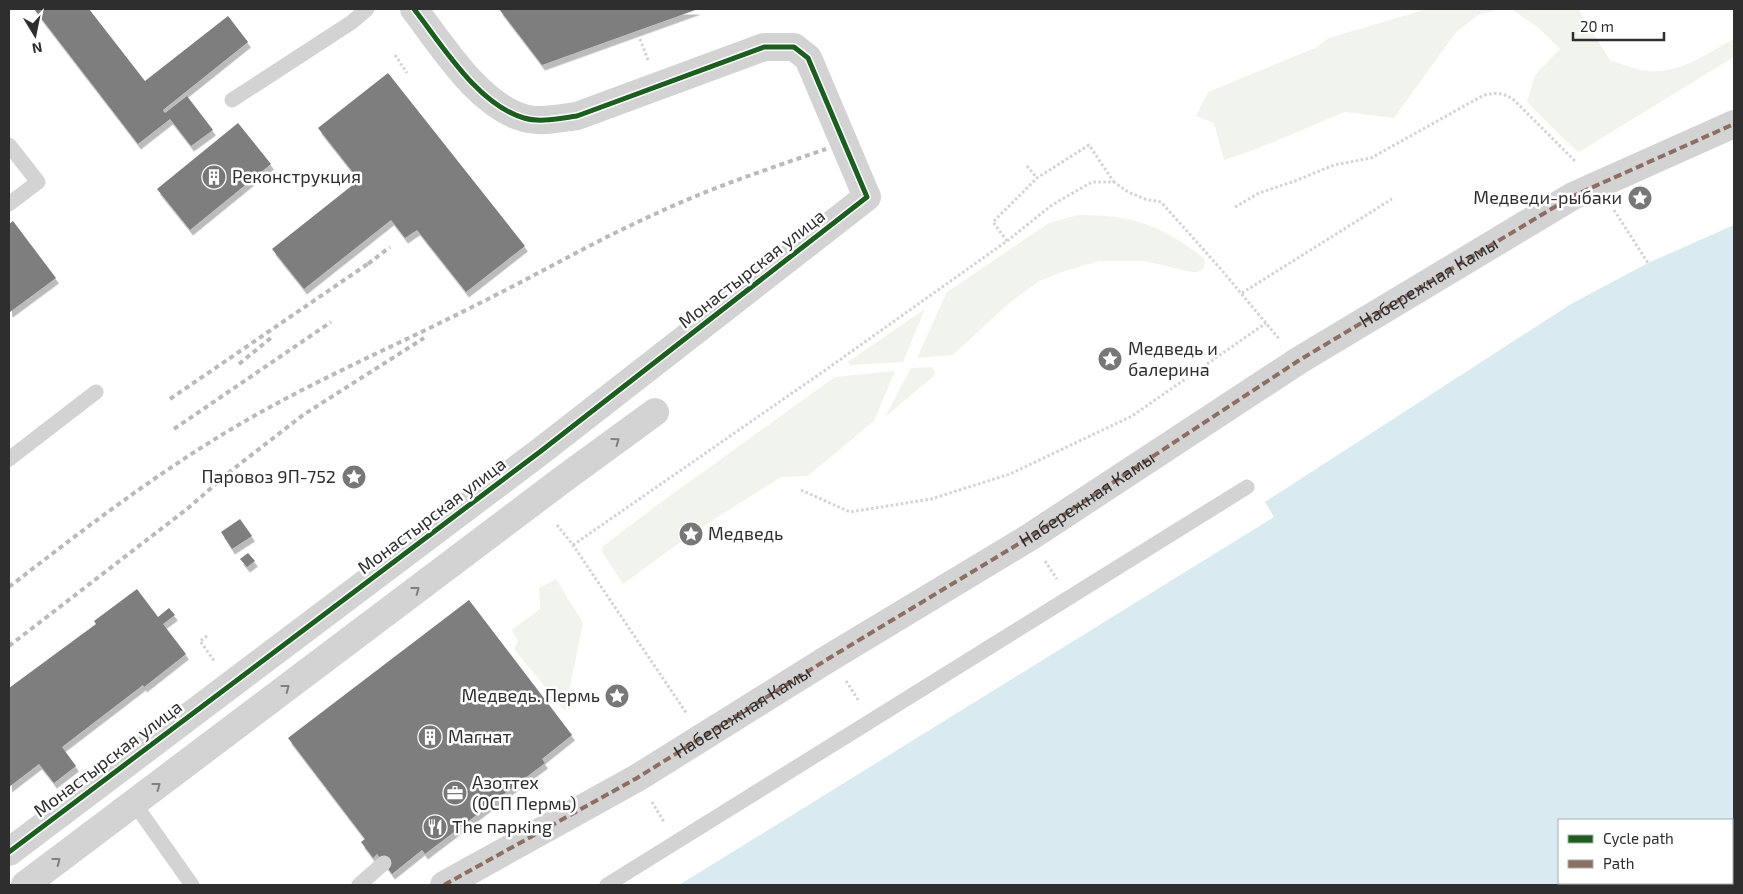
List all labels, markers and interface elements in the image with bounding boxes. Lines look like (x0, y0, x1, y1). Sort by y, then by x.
north arrow (10, 10, 60, 60)
scale bar (1573, 10, 1664, 42)
text: 20 m (1580, 17, 1614, 35)
text: N (31, 39, 44, 58)
building icon: Реконструкция (201, 164, 227, 190)
place label: Реконструкция (232, 165, 361, 187)
place icon: Медведи-рыбаки (1627, 185, 1653, 211)
place label: Медведи-рыбаки (1473, 186, 1622, 208)
street label: Монастырская улица (674, 204, 829, 332)
street label: Набережная Камы (1355, 232, 1502, 332)
place label: Медведь и балерина (1128, 337, 1218, 380)
place icon: Медведь и балерина (1097, 346, 1123, 372)
one-way arrow (610, 438, 619, 447)
street label: Набережная Камы (1015, 446, 1159, 551)
street label: Монастырская улица (353, 452, 510, 578)
place icon: Паровоз 9П-752 (341, 464, 367, 490)
place label: Паровоз 9П-752 (202, 465, 336, 487)
place icon: Медведь (678, 521, 704, 547)
place label: Медведь (708, 522, 783, 544)
one-way arrow (410, 588, 419, 596)
street label: Набережная Камы (669, 660, 815, 762)
place icon: Медведь. Пермь (604, 683, 630, 709)
place label: Медведь. Пермь (462, 684, 600, 706)
one-way arrow (280, 686, 289, 694)
street label: Монастырская улица (29, 695, 186, 821)
building icon: Магнат (417, 724, 443, 750)
place label: Магнат (448, 725, 511, 747)
place label: Азоттех (ОСП Пермь) (472, 771, 576, 814)
office icon: Азоттех (ОСП Пермь) (442, 780, 468, 806)
one-way arrow (151, 783, 160, 792)
restaurant icon: The паркing (422, 814, 448, 840)
place label: The паркing (452, 815, 552, 837)
legend (1558, 819, 1733, 884)
text: Cycle path (1603, 829, 1674, 847)
text: Path (1603, 854, 1634, 872)
one-way arrow (51, 858, 61, 867)

